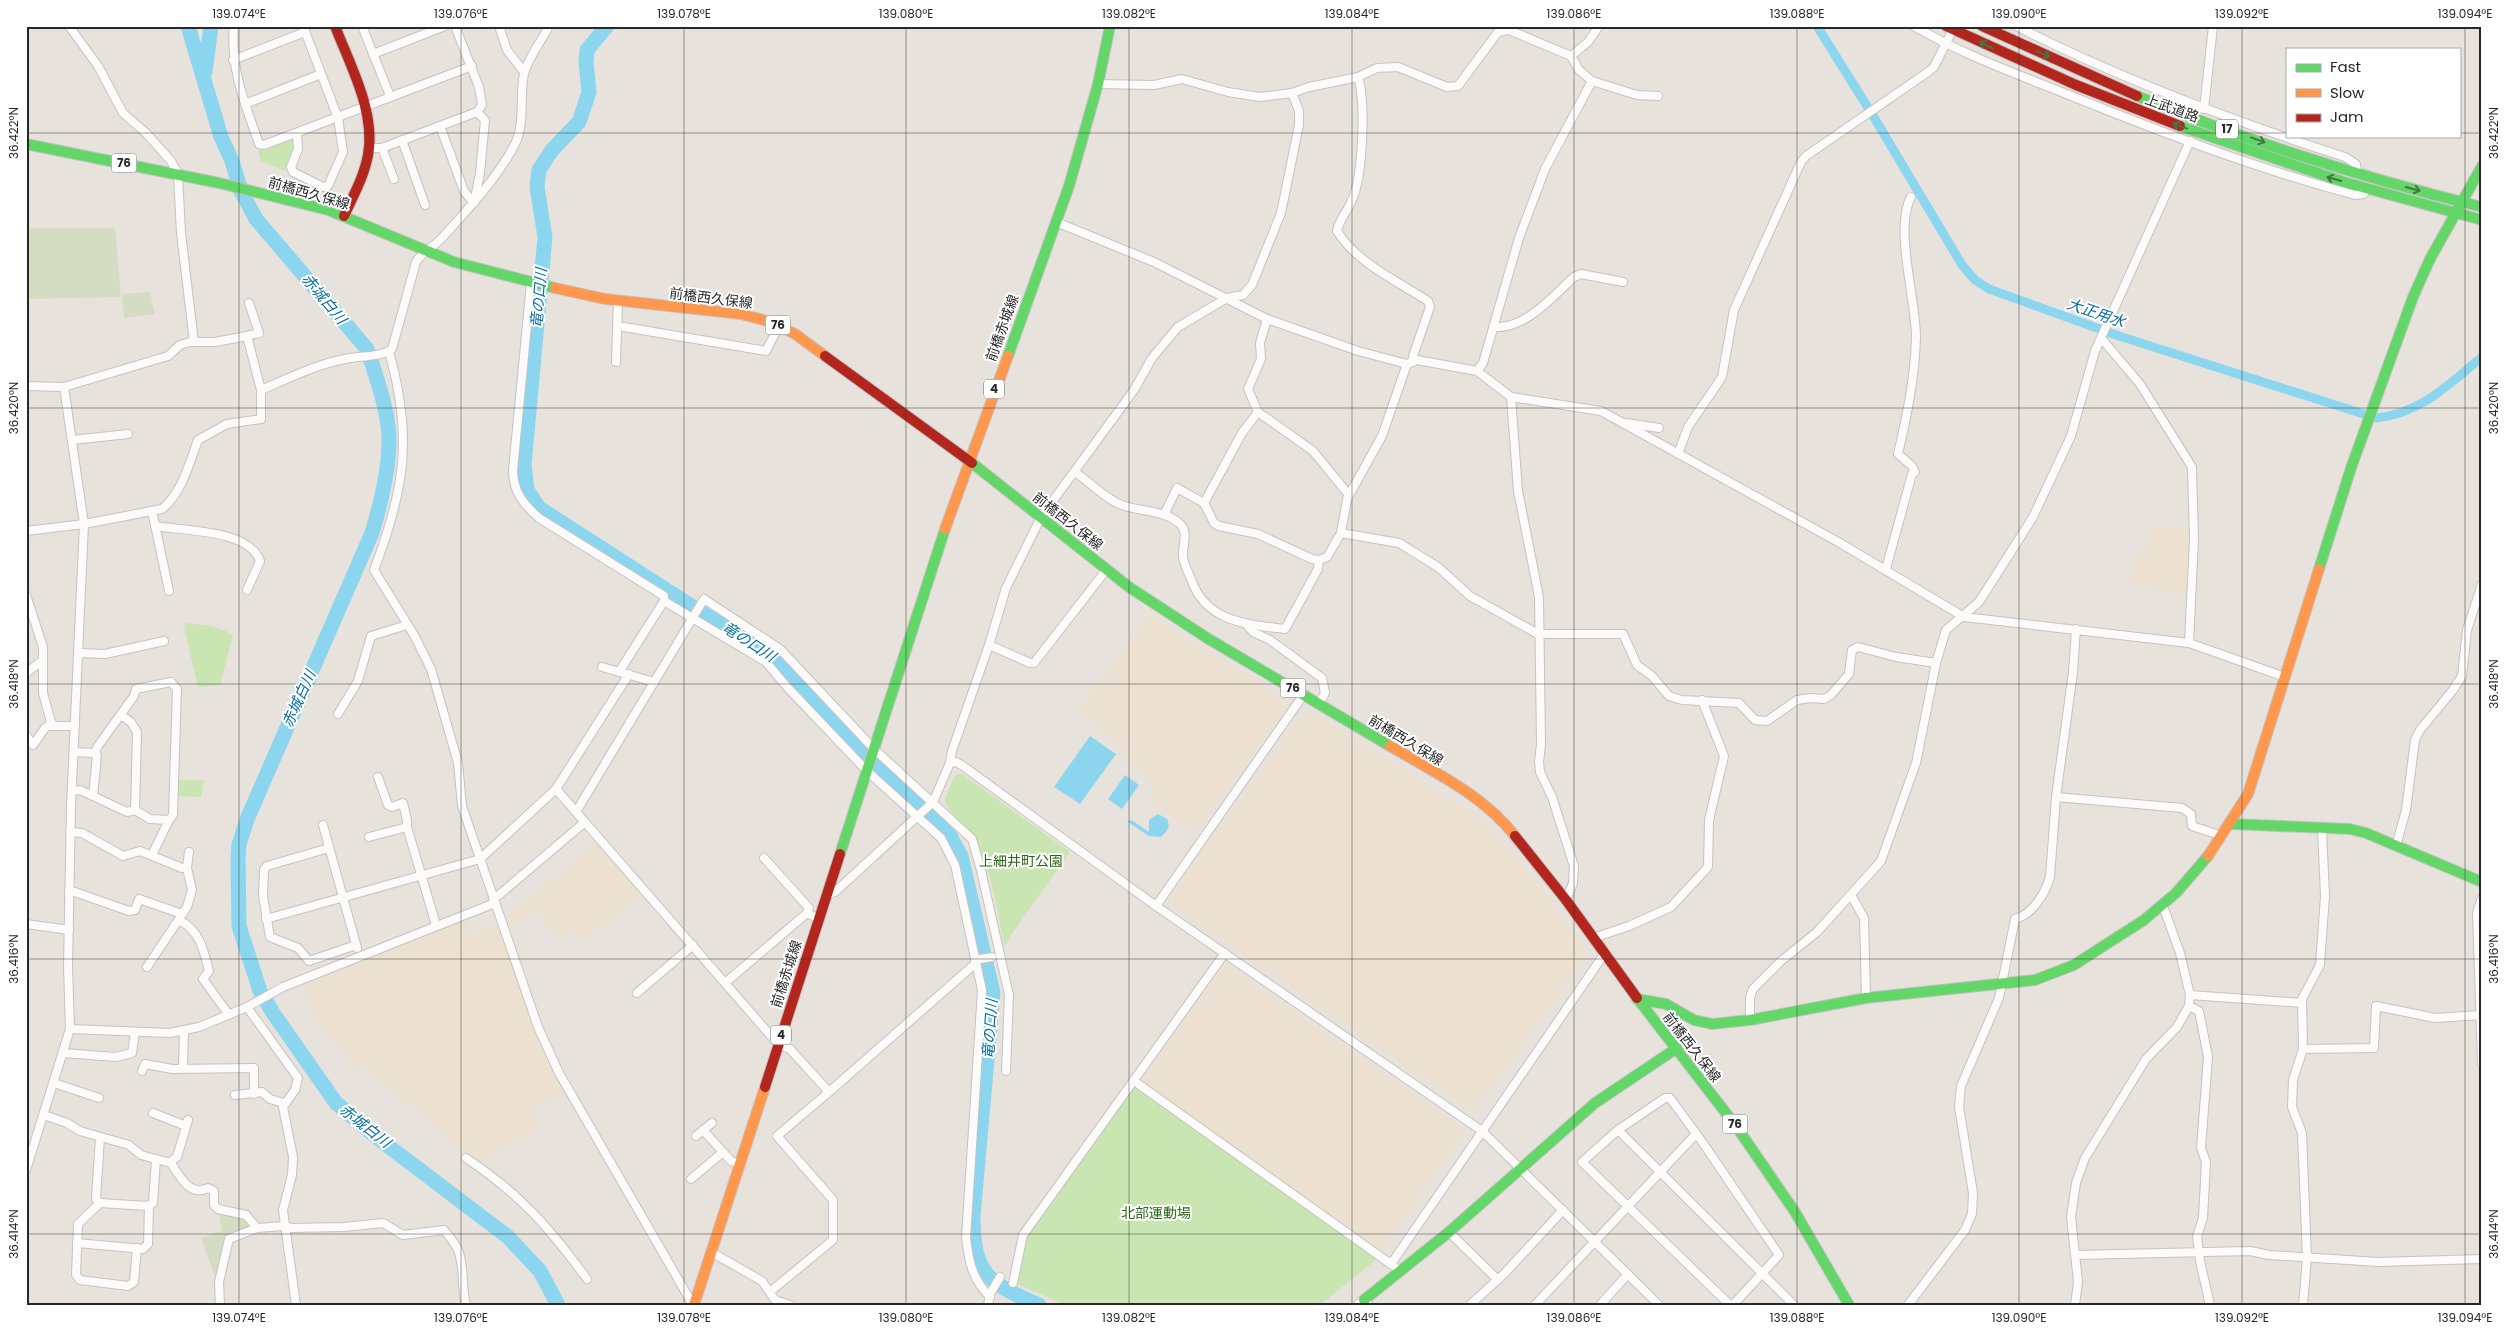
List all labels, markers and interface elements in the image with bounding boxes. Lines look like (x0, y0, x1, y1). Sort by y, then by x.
text: 139.074°E (212, 5, 266, 22)
text: 139.076°E (434, 5, 488, 22)
text: 139.078°E (657, 5, 711, 22)
text: 139.080°E (879, 5, 933, 22)
text: 139.082°E (1102, 5, 1156, 22)
text: 139.084°E (1325, 5, 1379, 22)
text: 139.086°E (1547, 5, 1601, 22)
text: 139.088°E (1770, 5, 1824, 22)
text: 139.090°E (1992, 5, 2046, 22)
text: 139.092°E (2215, 5, 2269, 22)
text: 139.094°E (2438, 5, 2492, 22)
one-way arrow (1979, 40, 1994, 50)
legend (2286, 48, 2460, 138)
one-way arrow (2035, 50, 2050, 59)
text: Fast (2330, 56, 2361, 77)
text: Slow (2330, 82, 2365, 103)
street label: 上武道路 (2142, 89, 2202, 127)
text: Jam (2330, 106, 2364, 127)
text: 36.422°N (5, 107, 22, 159)
text: 36.422°N (2485, 107, 2502, 159)
road number: 17 (2216, 120, 2238, 138)
one-way arrow (2173, 121, 2188, 130)
one-way arrow (2250, 136, 2265, 145)
road number: 76 (112, 154, 136, 172)
street label: 前橋西久保線 (266, 172, 352, 214)
one-way arrow (2326, 173, 2342, 183)
one-way arrow (2405, 184, 2421, 194)
water label: 竜の口川 (525, 265, 552, 329)
water label: 赤城白川 (297, 269, 353, 330)
street label: 前橋西久保線 (668, 283, 754, 313)
street label: 前橋赤城線 (981, 292, 1023, 364)
water label: 大正用水 (2064, 293, 2130, 333)
road number: 76 (766, 316, 790, 334)
road number: 4 (984, 379, 1004, 398)
text: 36.420°N (5, 382, 22, 434)
text: 36.420°N (2485, 382, 2502, 434)
street label: 前橋西久保線 (1029, 487, 1107, 555)
water label: 竜の口川 (718, 616, 782, 668)
text: 36.418°N (5, 659, 22, 709)
text: 36.418°N (2485, 659, 2502, 709)
water label: 赤城白川 (277, 665, 321, 730)
road number: 76 (1280, 678, 1306, 698)
street label: 前橋西久保線 (1365, 710, 1447, 770)
park label: 上細井町公園 (979, 851, 1063, 871)
text: 36.416°N (5, 934, 22, 984)
text: 36.416°N (2485, 934, 2502, 984)
street label: 前橋赤城線 (766, 938, 806, 1010)
water label: 竜の口川 (977, 996, 1002, 1060)
street label: 前橋西久保線 (1658, 1008, 1726, 1086)
road number: 4 (771, 1026, 791, 1044)
water label: 赤城白川 (335, 1099, 397, 1154)
road number: 76 (1722, 1114, 1748, 1134)
park label: 北部運動場 (1121, 1203, 1191, 1223)
text: 36.414°N (5, 1209, 22, 1259)
text: 36.414°N (2485, 1209, 2502, 1259)
text: 139.074°E (212, 1309, 266, 1326)
text: 139.076°E (434, 1309, 488, 1326)
text: 139.078°E (657, 1309, 711, 1326)
text: 139.080°E (879, 1309, 933, 1326)
text: 139.082°E (1102, 1309, 1156, 1326)
text: 139.084°E (1325, 1309, 1379, 1326)
text: 139.086°E (1547, 1309, 1601, 1326)
text: 139.088°E (1770, 1309, 1824, 1326)
text: 139.090°E (1992, 1309, 2046, 1326)
text: 139.092°E (2215, 1309, 2269, 1326)
text: 139.094°E (2438, 1309, 2492, 1326)

